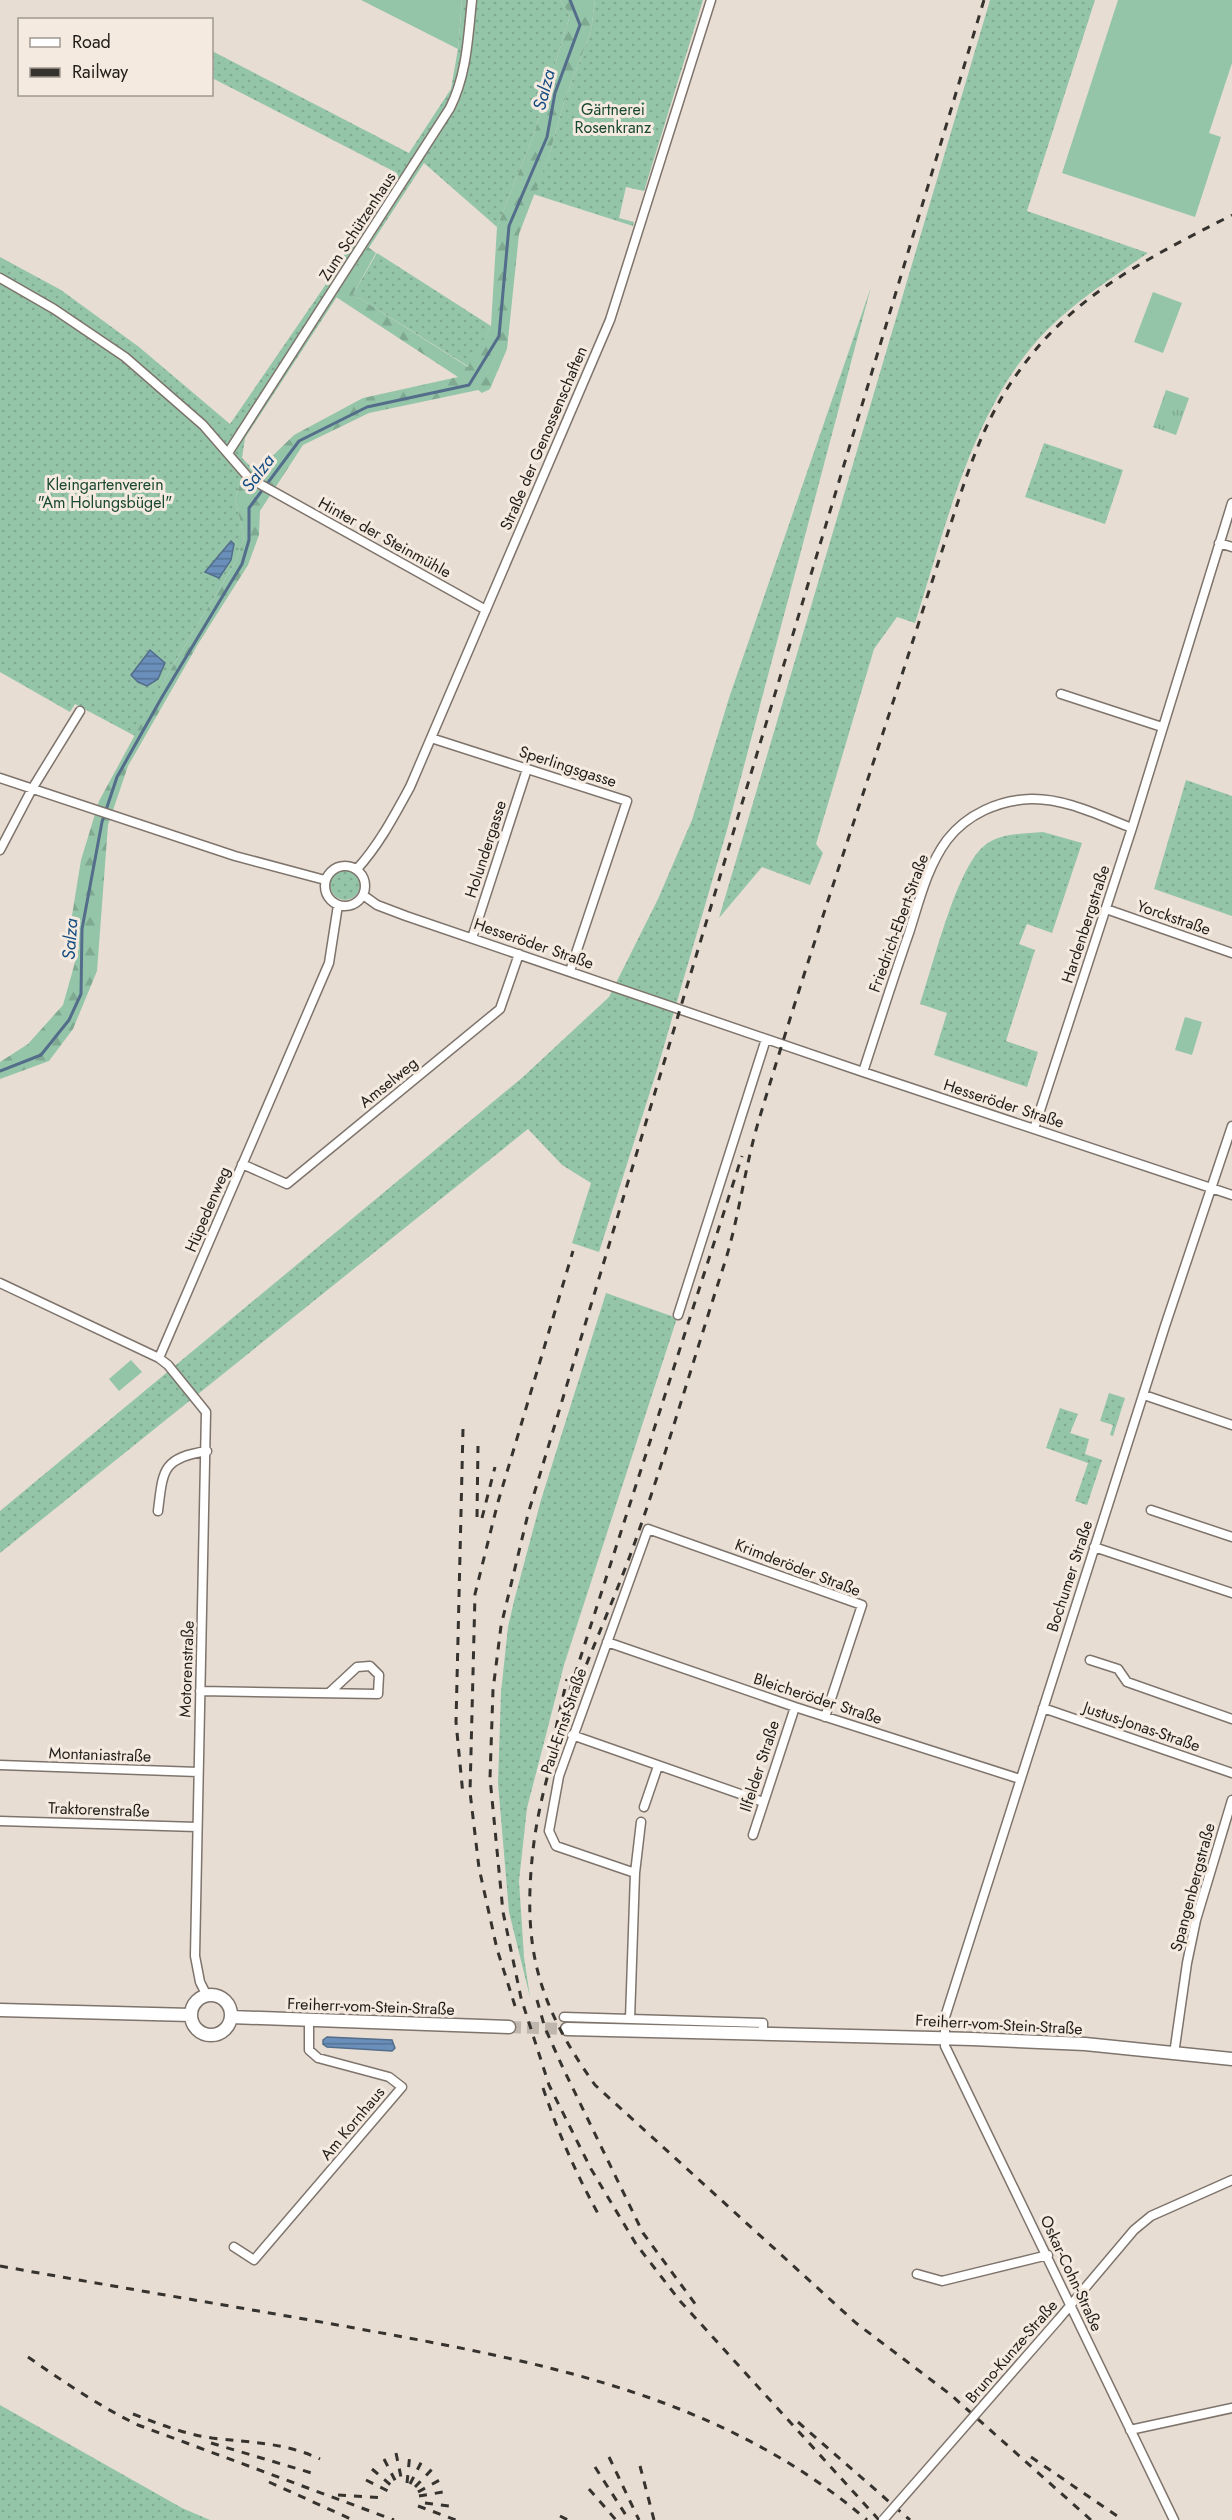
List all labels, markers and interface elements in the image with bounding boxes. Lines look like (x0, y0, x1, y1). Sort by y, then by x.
legend (18, 18, 213, 96)
text: Road (72, 29, 111, 55)
text: Railway (72, 59, 128, 85)
water label: Salza (526, 67, 562, 113)
park label: Gärtnerei Rosenkranz (575, 98, 652, 139)
street label: Zum Schützenhaus (314, 167, 401, 285)
street label: Straße der Genossenschaften (494, 343, 593, 534)
water label: Salza (235, 449, 281, 497)
park label: Kleingartenverein "Am Holungsbügel" (37, 473, 173, 514)
street label: Hinter der Steinmühle (314, 491, 455, 584)
street label: Sperlingsgasse (516, 740, 620, 793)
street label: Holundergasse (459, 797, 512, 901)
street label: Friedrich-Ebert-Straße (863, 851, 934, 996)
street label: Hardenbergstraße (1056, 862, 1115, 986)
street label: Yorckstraße (1134, 894, 1214, 941)
street label: Hesseröder Straße (471, 912, 597, 975)
water label: Salza (56, 917, 84, 961)
street label: Amselweg (354, 1052, 423, 1113)
street label: Hesseröder Straße (941, 1073, 1067, 1134)
street label: Hüpedenweg (179, 1163, 236, 1256)
street label: Bochumer Straße (1041, 1517, 1098, 1635)
street label: Krimderöder Straße (732, 1533, 864, 1602)
street label: Motorenstraße (173, 1620, 200, 1718)
street label: Paul-Ernst-Straße (535, 1665, 592, 1777)
street label: Bleicheröder Straße (751, 1667, 885, 1730)
street label: Justus-Jonas-Straße (1078, 1695, 1203, 1757)
street label: Ilfelder Straße (734, 1718, 785, 1815)
street label: Montaniastraße (48, 1741, 152, 1768)
street label: Traktorenstraße (48, 1796, 150, 1823)
street label: Spangenbergstraße (1164, 1820, 1221, 1954)
street label: Freiherr-vom-Stein-Straße (287, 1992, 455, 2021)
street label: Freiherr-vom-Stein-Straße (915, 2009, 1083, 2040)
street label: Am Kornhaus (315, 2081, 390, 2165)
street label: Oskar-Cohn-Straße (1035, 2211, 1109, 2335)
street label: Bruno-Kunze-Straße (960, 2295, 1063, 2408)

